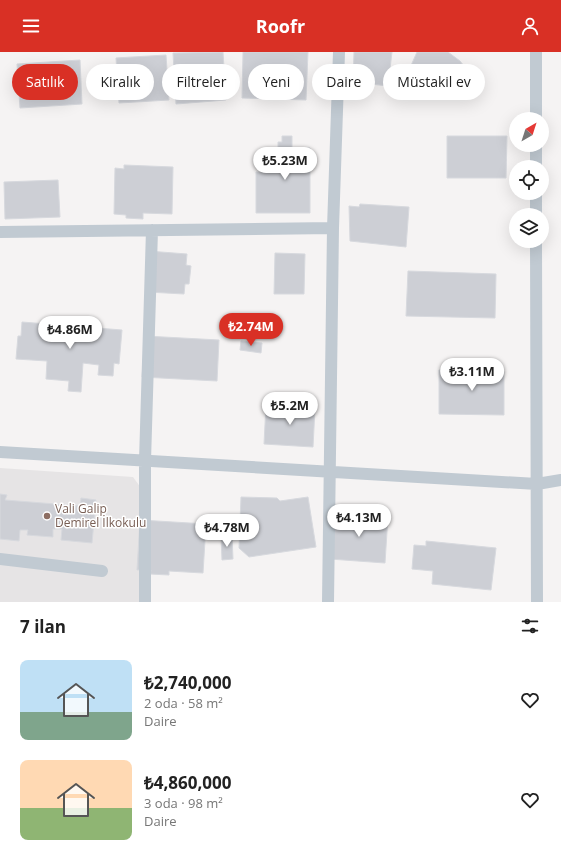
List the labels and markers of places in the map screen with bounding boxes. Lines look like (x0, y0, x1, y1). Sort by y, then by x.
pin: ₺5.23M (252, 147, 318, 181)
pin: ₺2.74M (218, 313, 284, 347)
pin: ₺4.86M (37, 316, 103, 350)
pin: ₺3.11M (439, 358, 505, 392)
pin: ₺5.2M (262, 392, 318, 426)
place label: Vali Galip Demirel İlkokulu (55, 500, 146, 531)
pin: ₺4.13M (326, 504, 392, 538)
marker: Vali Galip Demirel İlkokulu (42, 511, 52, 521)
pin: ₺4.78M (194, 514, 260, 548)

